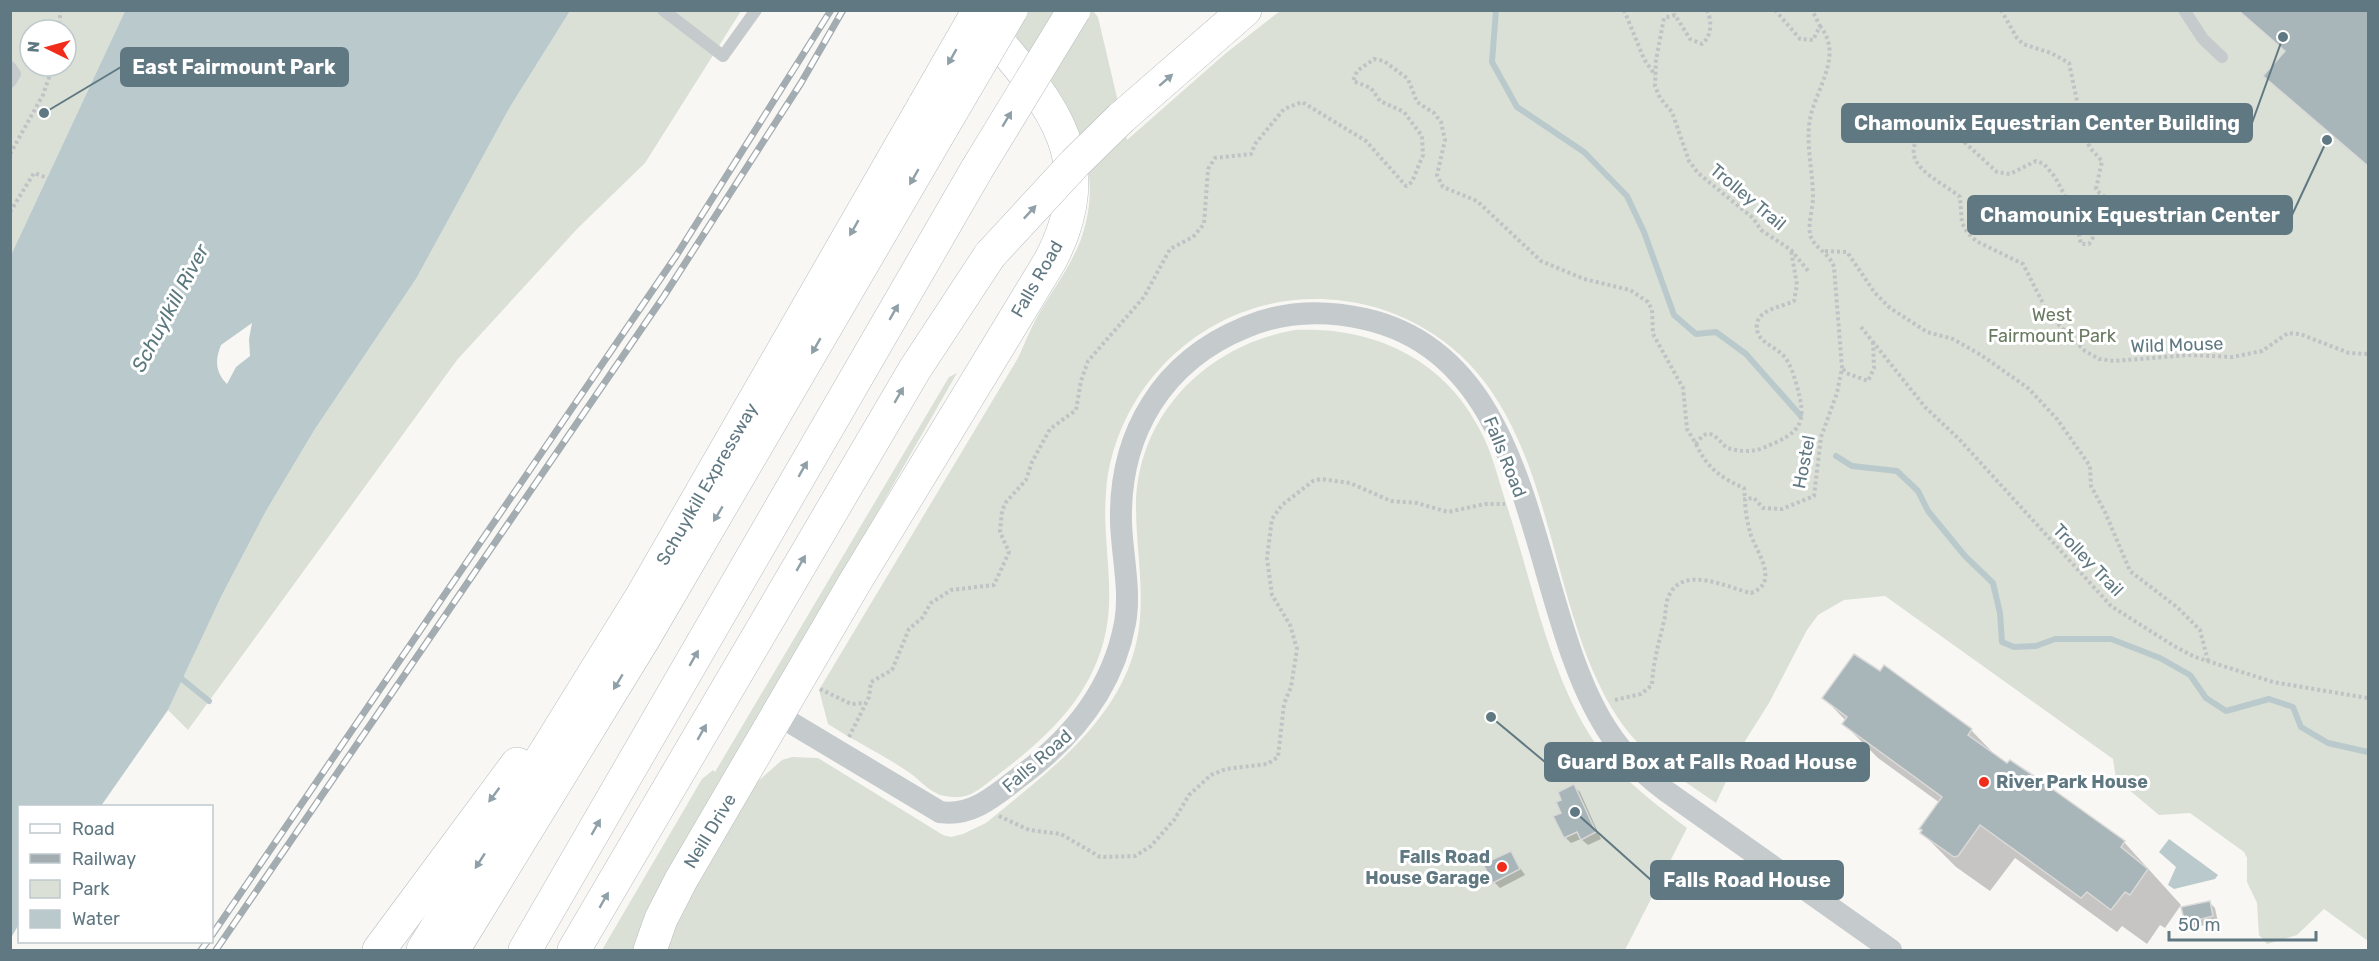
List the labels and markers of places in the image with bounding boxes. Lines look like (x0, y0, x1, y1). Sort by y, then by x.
callout: East Fairmount Park (121, 48, 348, 86)
callout: Chamounix Equestrian Center Building (1842, 104, 2252, 142)
callout: Chamounix Equestrian Center (1968, 196, 2292, 234)
callout: Guard Box at Falls Road House (1545, 743, 1869, 781)
place label: River Park House (1996, 771, 2148, 793)
marker: River Park House (1977, 775, 1991, 789)
place label: Falls Road House Garage (1365, 846, 1490, 889)
marker: Falls Road House Garage (1495, 860, 1509, 874)
callout: Falls Road House (1651, 861, 1843, 899)

